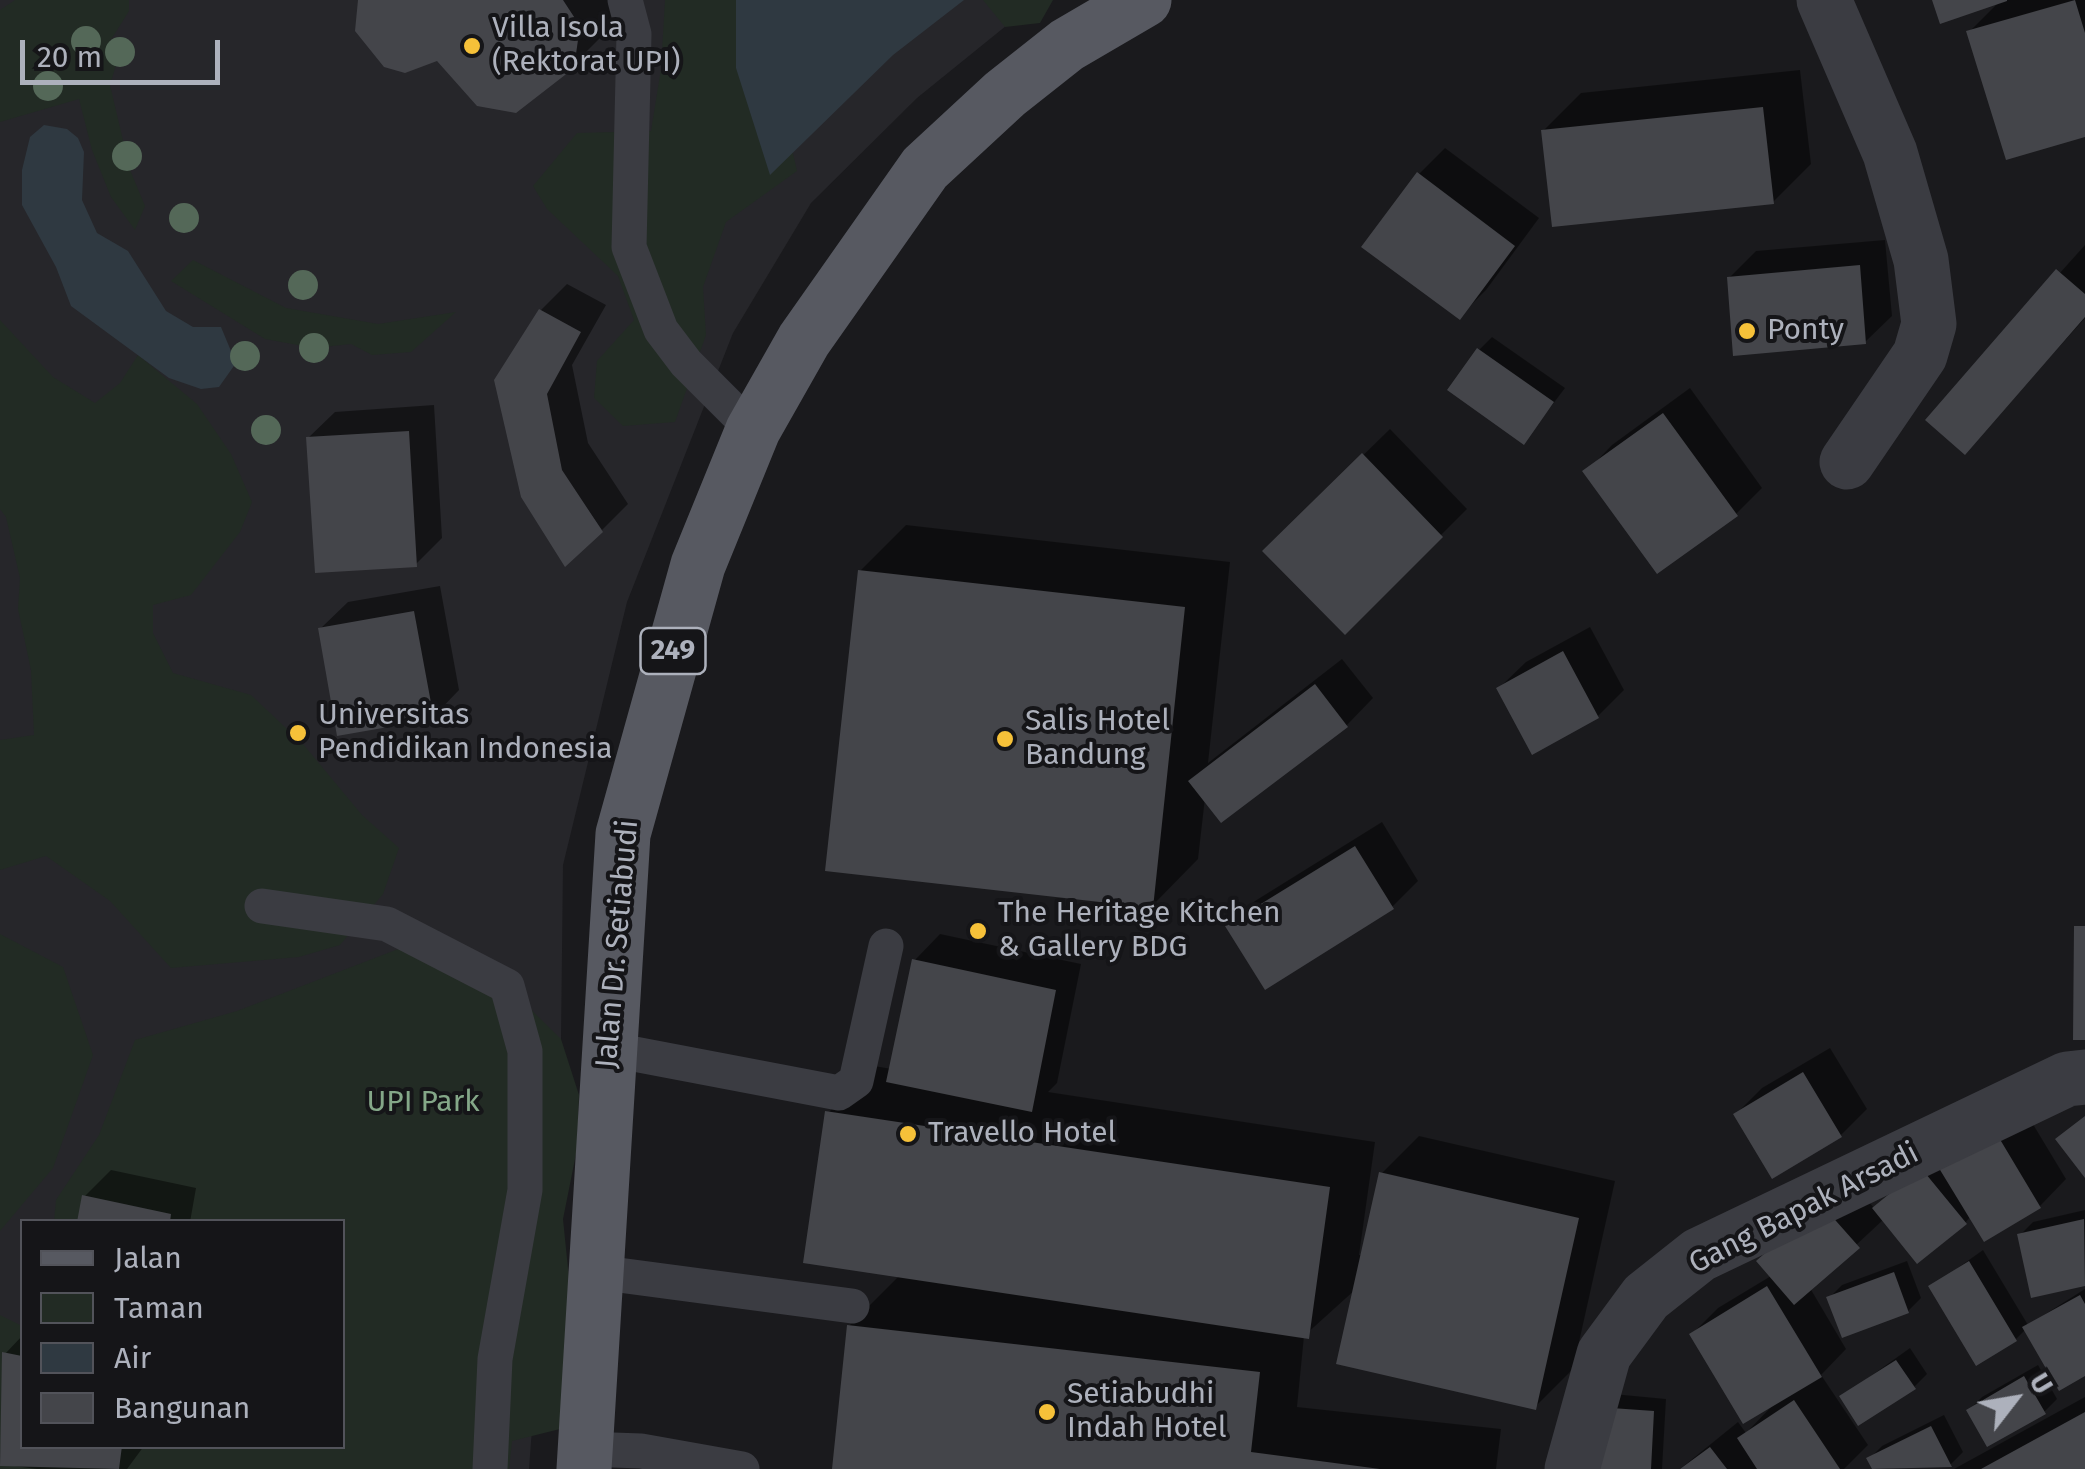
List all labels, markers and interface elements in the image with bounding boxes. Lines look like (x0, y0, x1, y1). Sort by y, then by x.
place label: Villa Isola (Rektorat UPI) (492, 11, 681, 82)
scale bar (25, 20, 225, 82)
marker: Villa Isola (Rektorat UPI) (461, 35, 483, 57)
text: 20 m (37, 39, 102, 75)
place label: Ponty (1767, 313, 1844, 349)
marker: Ponty (1736, 320, 1758, 342)
road number: 249 (640, 628, 706, 674)
place label: Universitas Pendidikan Indonesia (318, 698, 613, 768)
place label: Salis Hotel Bandung (1025, 704, 1170, 774)
marker: Universitas Pendidikan Indonesia (287, 722, 309, 744)
marker: Salis Hotel Bandung (994, 728, 1016, 750)
street label: Jalan Dr. Setiabudi (589, 818, 647, 1070)
place label: The Heritage Kitchen & Gallery BDG (998, 896, 1281, 966)
marker: The Heritage Kitchen & Gallery BDG (967, 920, 989, 942)
park label: UPI Park (366, 1085, 480, 1121)
place label: Travello Hotel (928, 1116, 1116, 1152)
marker: Travello Hotel (897, 1123, 919, 1145)
street label: Gang Bapak Arsadi (1683, 1136, 1925, 1282)
legend (20, 1219, 345, 1449)
text: Jalan (114, 1240, 182, 1276)
text: Taman (114, 1290, 204, 1326)
text: Air (114, 1340, 151, 1376)
north arrow (1965, 1349, 2065, 1449)
text: U (2022, 1367, 2060, 1400)
place label: Setiabudhi Indah Hotel (1067, 1377, 1227, 1448)
text: Bangunan (114, 1390, 250, 1426)
marker: Setiabudhi Indah Hotel (1036, 1401, 1058, 1423)

